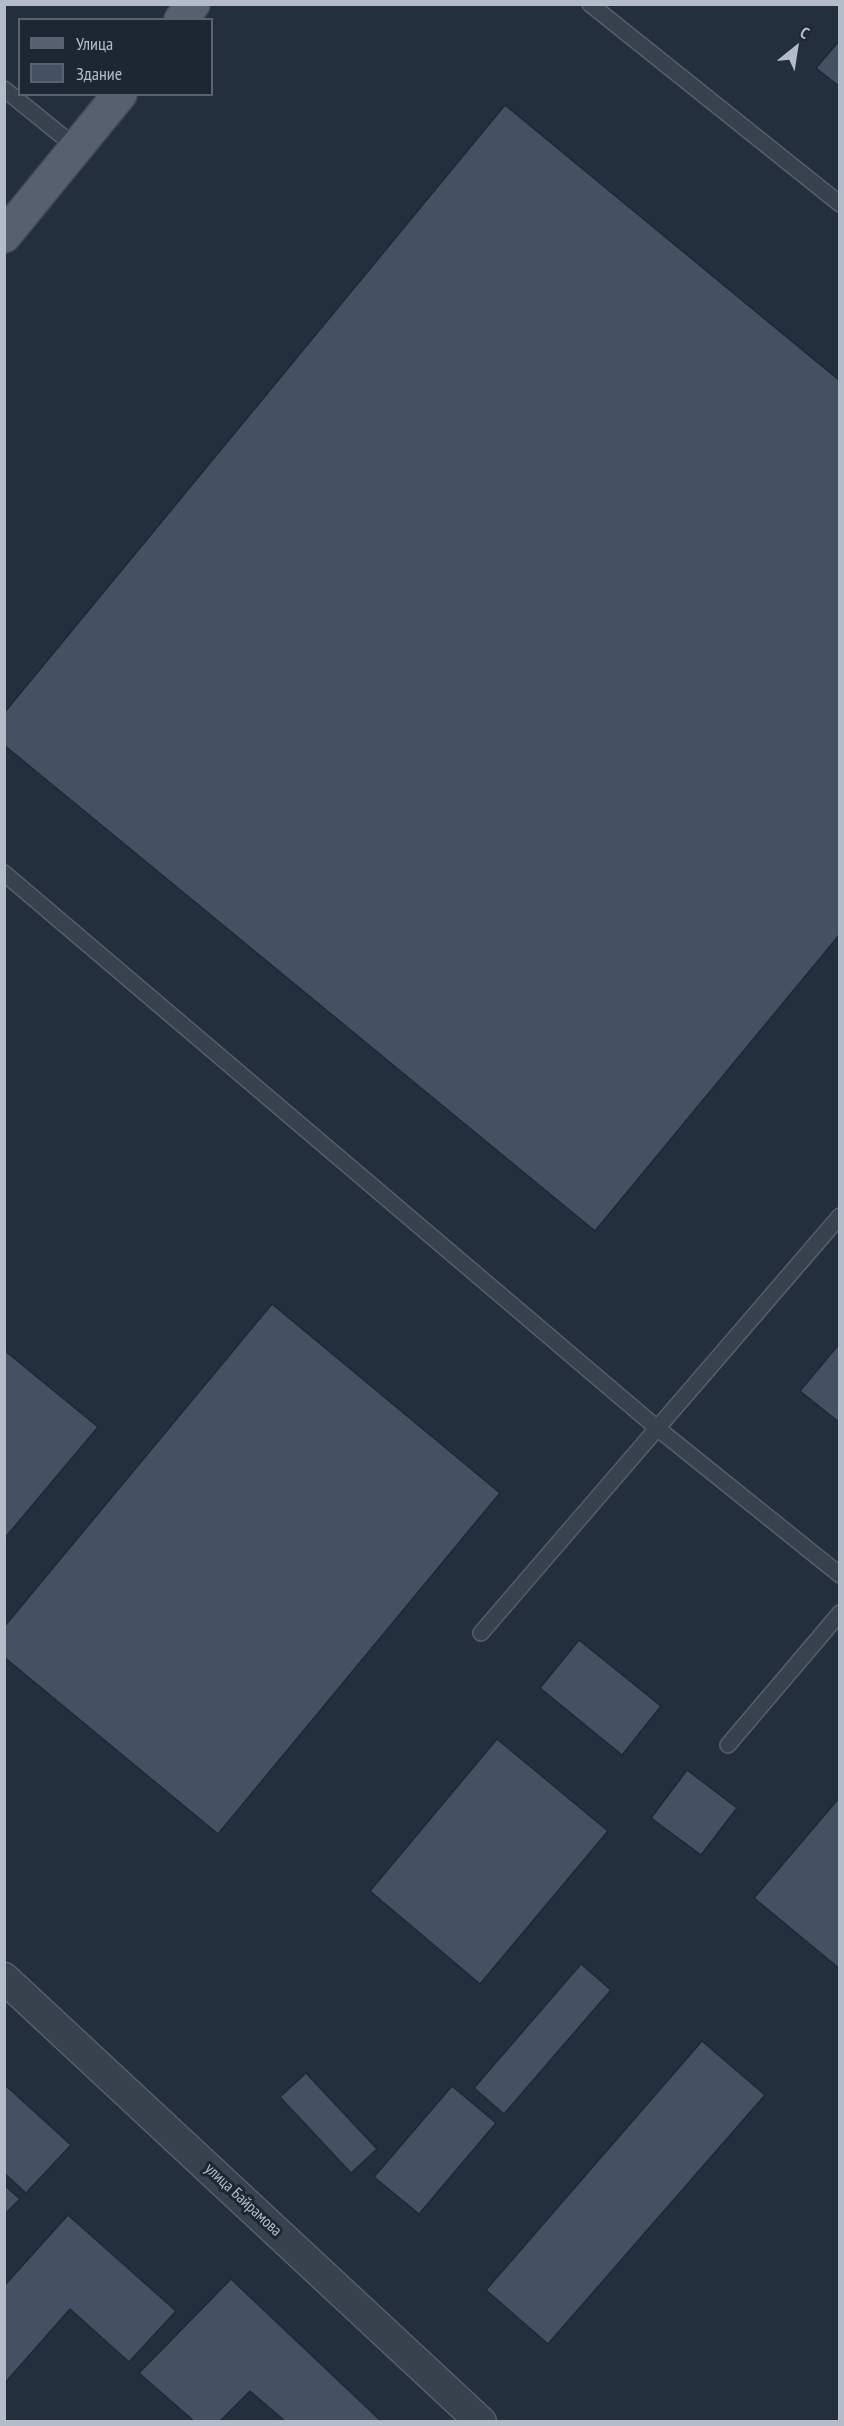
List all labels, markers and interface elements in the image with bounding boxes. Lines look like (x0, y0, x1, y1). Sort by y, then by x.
legend (18, 18, 213, 96)
north arrow (766, 18, 826, 78)
text: С (797, 22, 813, 43)
text: Улица (76, 32, 113, 55)
text: Здание (76, 62, 122, 85)
street label: улица Байрамова (201, 2159, 285, 2241)

